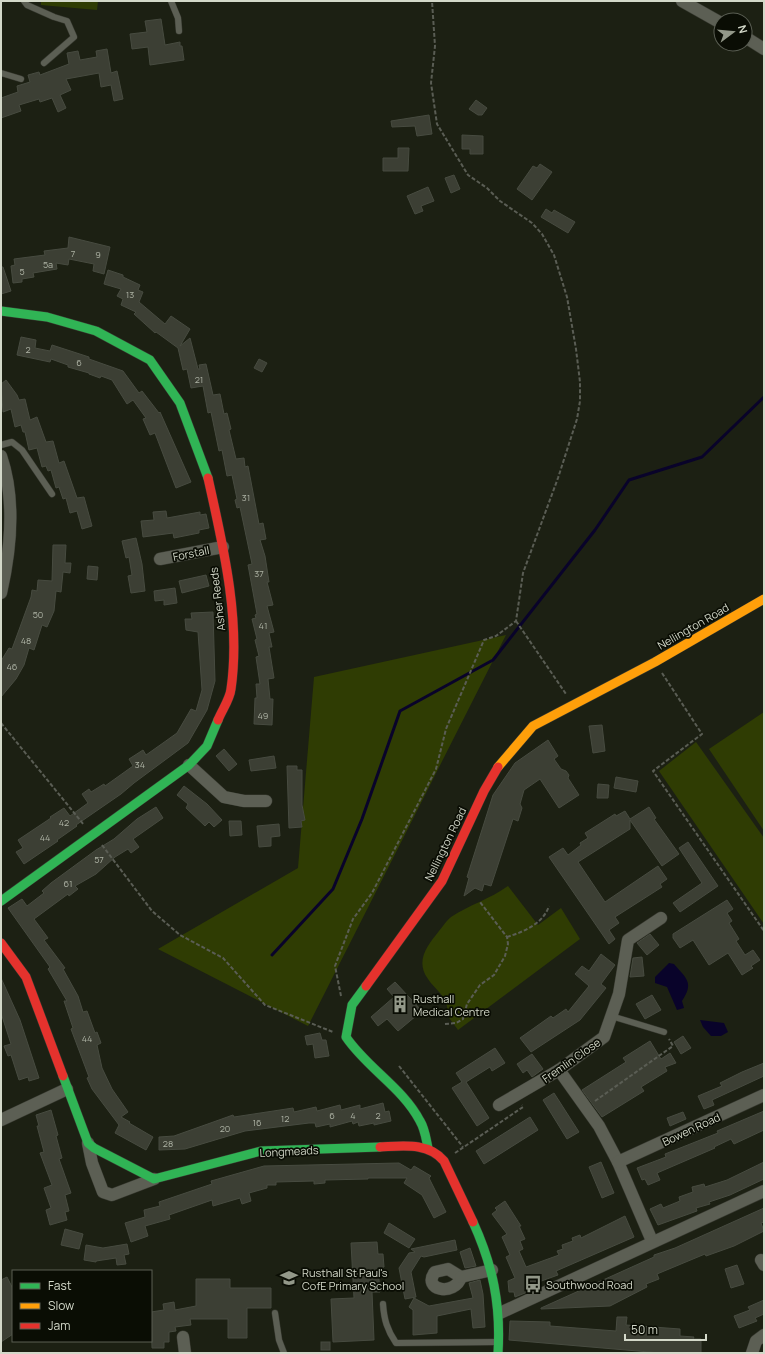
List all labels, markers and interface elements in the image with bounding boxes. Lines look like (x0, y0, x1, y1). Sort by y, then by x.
north arrow (713, 12, 753, 52)
text: N (735, 23, 751, 35)
house number: 7 (71, 247, 76, 260)
house number: 9 (95, 248, 101, 261)
house number: 5a (43, 258, 53, 271)
house number: 5 (19, 265, 25, 278)
house number: 13 (126, 288, 134, 301)
house number: 2 (25, 343, 31, 356)
house number: 6 (76, 356, 82, 369)
house number: 21 (195, 373, 203, 386)
house number: 31 (242, 491, 250, 504)
street label: Forstall (171, 542, 211, 564)
street label: Asher Reeds (206, 566, 228, 632)
house number: 37 (254, 567, 264, 580)
street label: Nellington Road (655, 599, 731, 653)
house number: 50 (33, 608, 43, 621)
house number: 41 (259, 619, 267, 632)
house number: 48 (21, 634, 31, 647)
house number: 46 (7, 660, 18, 673)
house number: 49 (258, 709, 268, 722)
house number: 34 (135, 758, 145, 771)
street label: Nellington Road (421, 805, 469, 883)
house number: 42 (59, 816, 69, 829)
house number: 44 (40, 831, 50, 844)
house number: 57 (94, 853, 104, 866)
house number: 61 (64, 877, 72, 890)
place label: Rusthall Medical Centre (413, 991, 491, 1019)
building icon: Rusthall Medical Centre (390, 994, 410, 1014)
house number: 44 (82, 1032, 92, 1045)
street label: Fremlin Close (539, 1034, 604, 1086)
house number: 6 (329, 1109, 335, 1122)
house number: 4 (350, 1109, 356, 1122)
house number: 2 (375, 1109, 381, 1122)
street label: Bowen Road (660, 1109, 722, 1149)
house number: 12 (281, 1112, 289, 1125)
house number: 16 (252, 1116, 262, 1129)
house number: 20 (220, 1122, 230, 1135)
house number: 28 (163, 1137, 173, 1150)
street label: Longmeads (259, 1142, 319, 1160)
place label: Rusthall St Paul's CofE Primary School (302, 1265, 404, 1293)
school or university icon: Rusthall St Paul's CofE Primary School (279, 1268, 299, 1288)
legend (12, 1270, 152, 1342)
bus stop icon: Southwood Road (523, 1274, 543, 1294)
text: Fast (48, 1277, 72, 1294)
place label: Southwood Road (546, 1277, 633, 1292)
text: Slow (48, 1297, 74, 1314)
scale bar (625, 1316, 706, 1342)
text: Jam (48, 1317, 70, 1334)
text: 50 m (631, 1321, 658, 1338)

